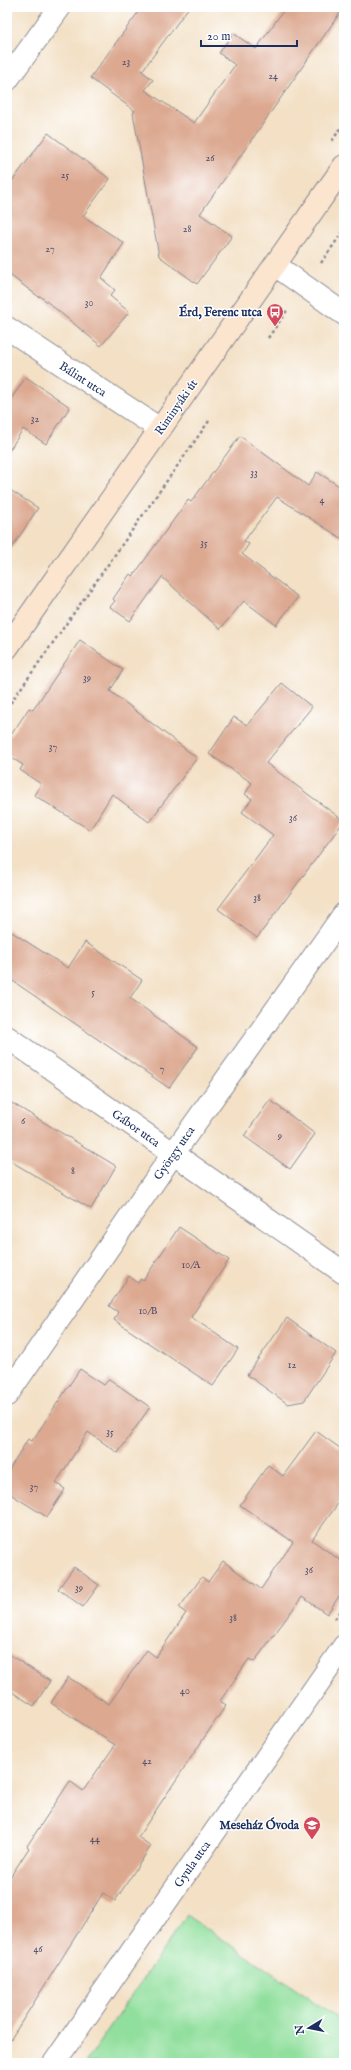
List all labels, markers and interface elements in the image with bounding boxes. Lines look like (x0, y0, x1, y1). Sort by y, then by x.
scale bar (201, 22, 297, 48)
text: 20 m (207, 29, 230, 44)
house number: 23 (122, 56, 130, 69)
house number: 24 (268, 70, 278, 83)
house number: 26 (206, 152, 215, 165)
house number: 25 (61, 169, 70, 182)
house number: 28 (183, 223, 191, 236)
house number: 27 (45, 243, 55, 256)
house number: 30 (85, 297, 93, 310)
bus stop icon: Érd, Ferenc utca (265, 302, 285, 327)
place label: Érd, Ferenc utca (179, 304, 263, 320)
street label: Bálint utca (56, 359, 110, 401)
street label: Riminyáki út (152, 377, 201, 438)
house number: 32 (31, 413, 40, 426)
house number: 33 (250, 467, 258, 480)
house number: 4 (320, 494, 325, 507)
house number: 35 (200, 537, 208, 550)
house number: 39 (83, 672, 91, 685)
house number: 37 (49, 741, 58, 754)
house number: 36 (289, 812, 298, 825)
house number: 38 (253, 892, 261, 905)
house number: 5 (91, 986, 95, 999)
house number: 7 (160, 1063, 165, 1076)
street label: Gábor utca (109, 1106, 163, 1151)
house number: 6 (21, 1115, 26, 1128)
street label: György utca (150, 1123, 199, 1183)
house number: 9 (277, 1130, 282, 1143)
house number: 8 (71, 1165, 75, 1178)
house number: 10/A (182, 1259, 201, 1272)
house number: 10/B (139, 1305, 158, 1318)
house number: 12 (288, 1359, 297, 1372)
house number: 35 (106, 1426, 114, 1439)
house number: 37 (30, 1481, 39, 1494)
house number: 36 (305, 1564, 314, 1577)
house number: 39 (75, 1582, 83, 1595)
house number: 38 (229, 1612, 237, 1625)
house number: 40 (180, 1685, 190, 1698)
house number: 42 (142, 1755, 152, 1768)
school or university icon: Meseház Óvoda (302, 1815, 322, 1840)
place label: Meseház Óvoda (220, 1817, 300, 1833)
house number: 44 (90, 1833, 100, 1846)
street label: Gyula utca (171, 1837, 214, 1890)
house number: 46 (33, 1943, 43, 1956)
north arrow (289, 2008, 329, 2048)
text: N (292, 2023, 308, 2036)

